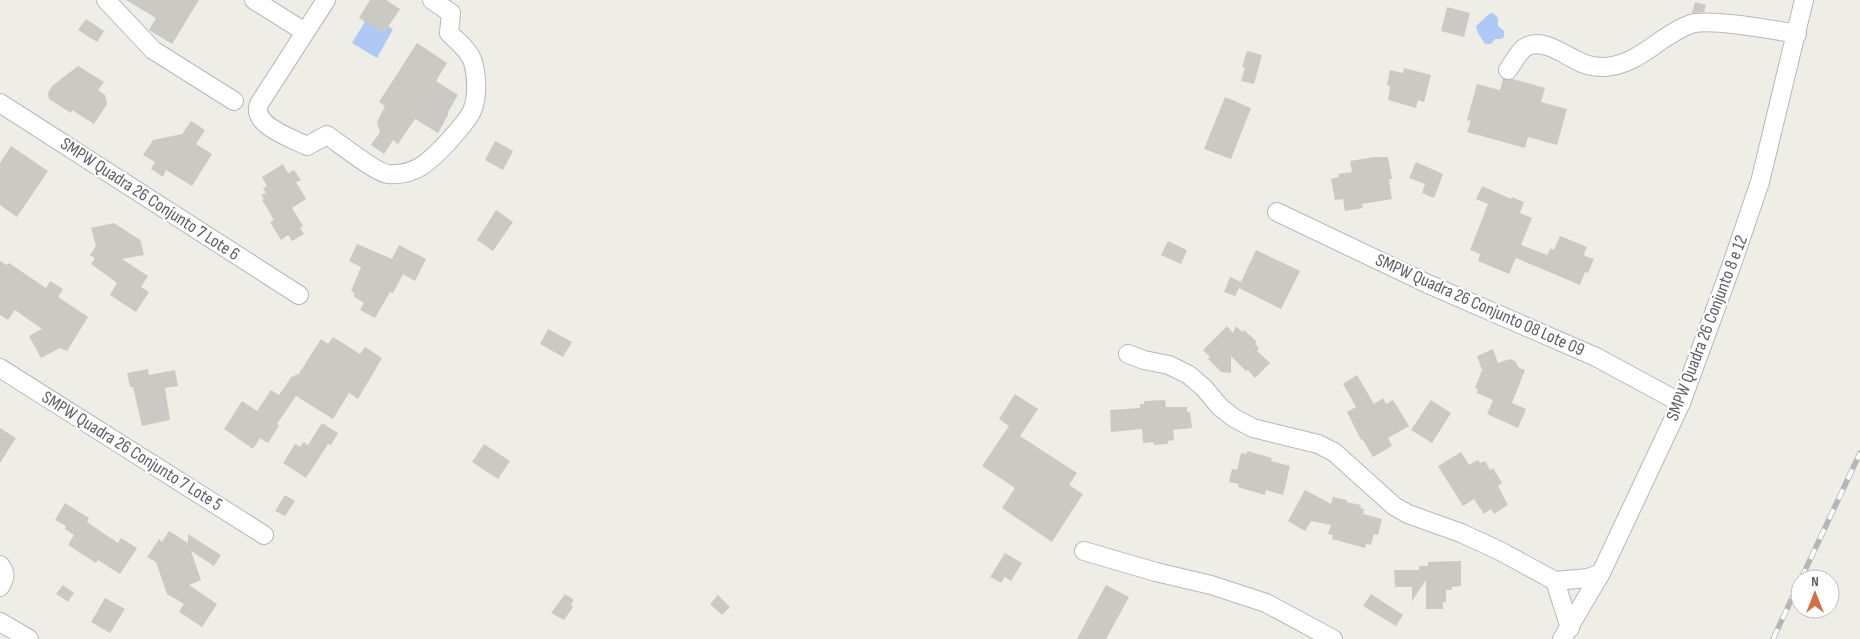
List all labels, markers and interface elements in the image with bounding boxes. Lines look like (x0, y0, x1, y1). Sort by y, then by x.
street label: SMPW Quadra 26 Conjunto 7 Lote 6 (56, 133, 244, 265)
street label: SMPW Quadra 26 Conjunto 8 e 12 (1662, 232, 1752, 424)
street label: SMPW Quadra 26 Conjunto 08 Lote 09 (1372, 249, 1588, 361)
street label: SMPW Quadra 26 Conjunto 7 Lote 5 (38, 387, 226, 515)
north arrow (1790, 569, 1840, 619)
text: N (1811, 573, 1819, 590)

